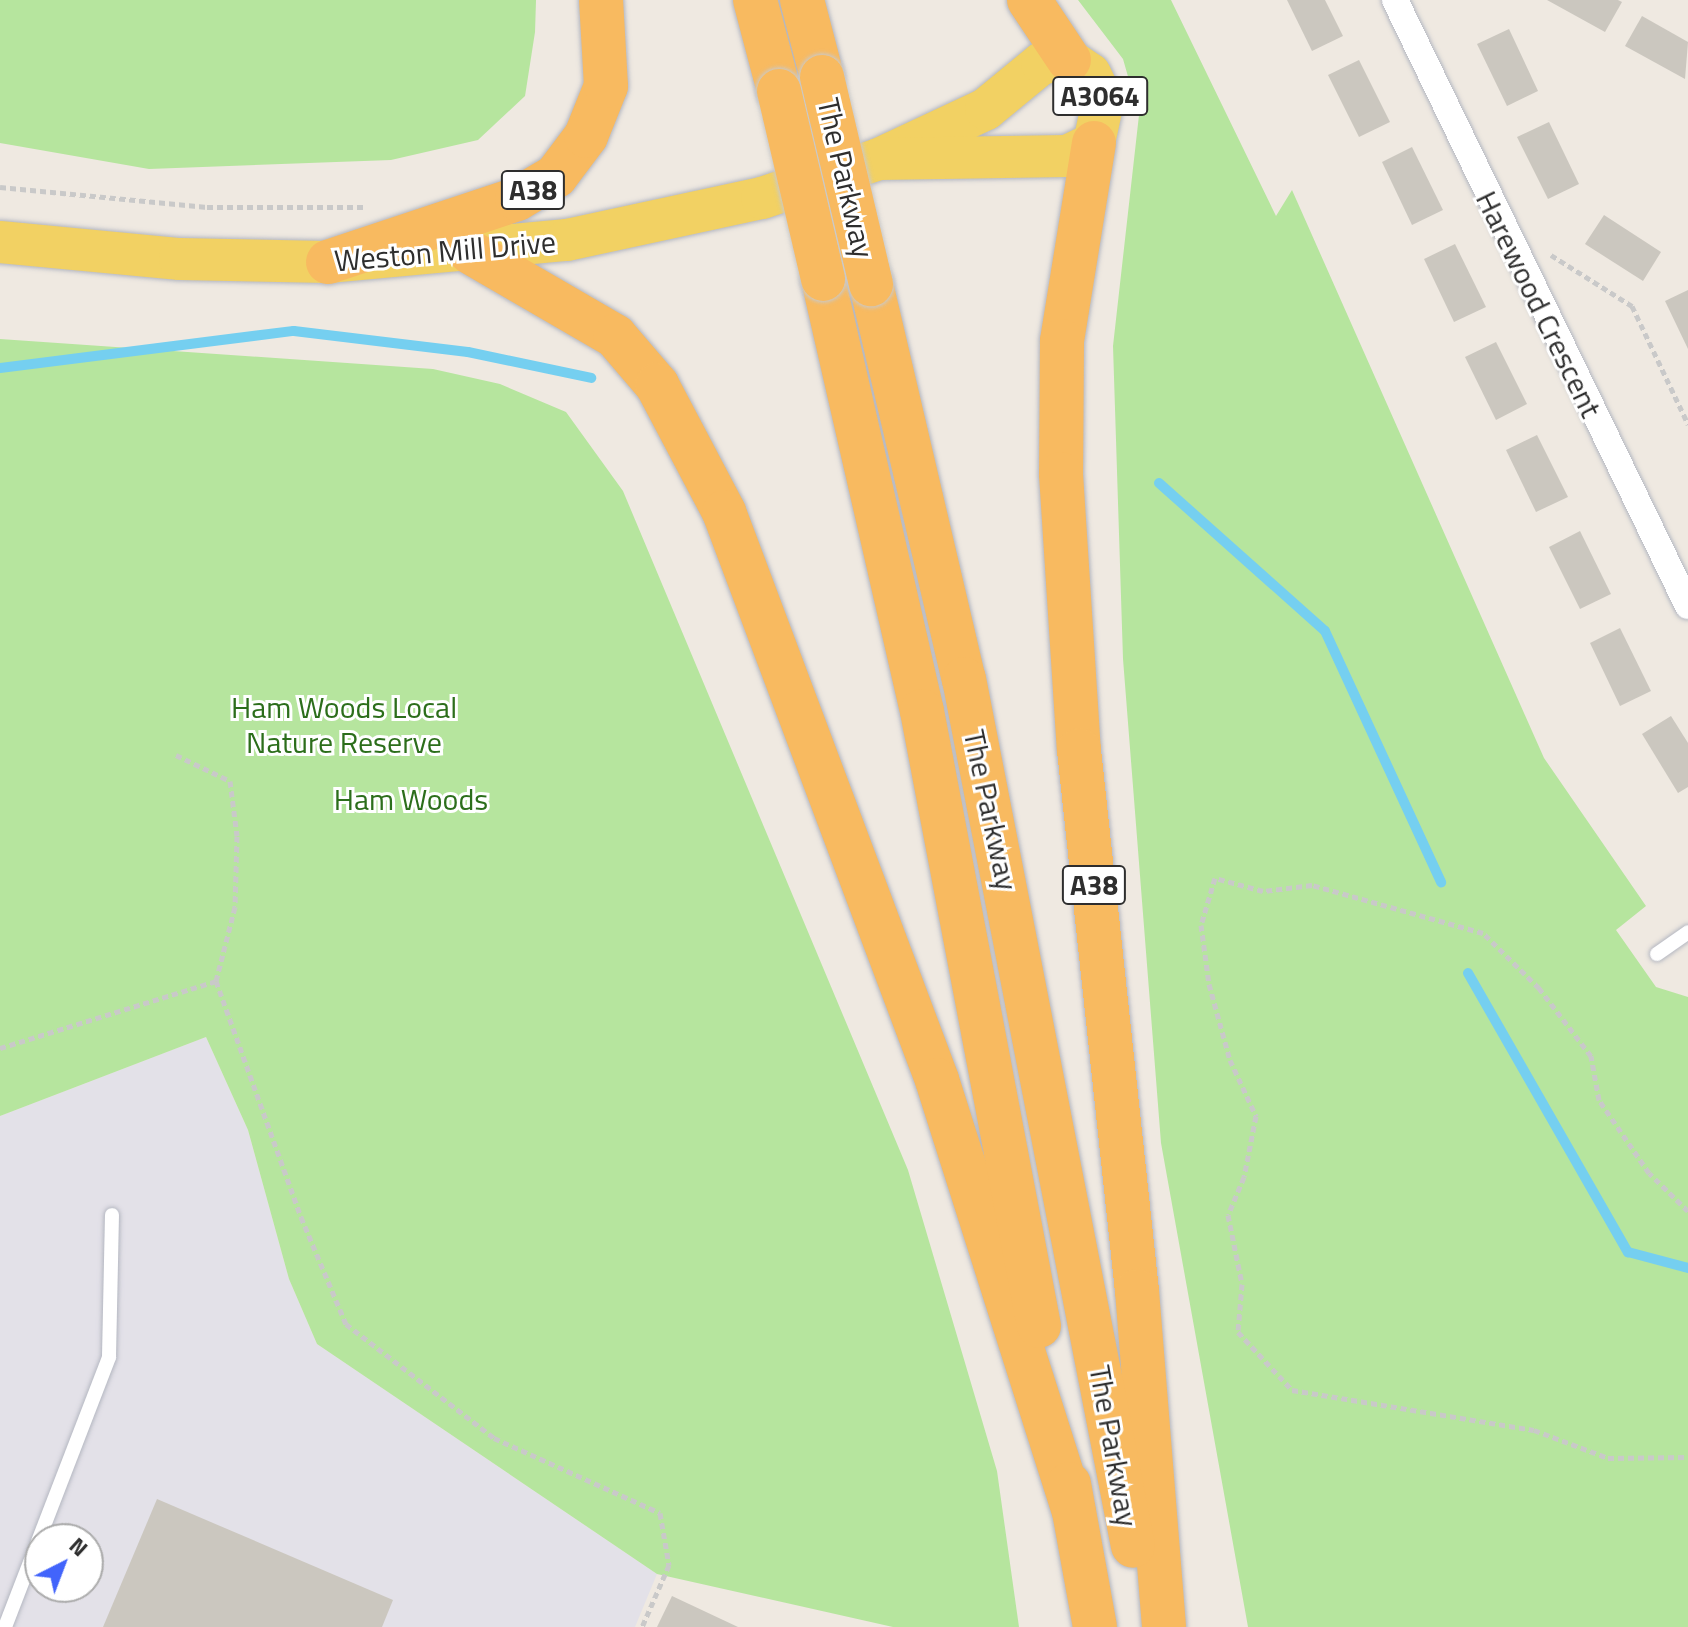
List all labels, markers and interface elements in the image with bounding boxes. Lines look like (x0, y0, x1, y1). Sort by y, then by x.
road number: A3064 (1052, 72, 1148, 120)
street label: The Parkway (810, 94, 882, 262)
road number: A38 (499, 166, 567, 214)
street label: Harewood Crescent (1469, 185, 1609, 423)
street label: Weston Mill Drive (333, 223, 557, 279)
park label: Ham Woods Local Nature Reserve (231, 689, 457, 760)
street label: The Parkway (956, 726, 1026, 894)
park label: Ham Woods (334, 781, 488, 817)
road number: A38 (1060, 861, 1128, 909)
street label: The Parkway (1082, 1363, 1146, 1529)
north arrow (24, 1523, 104, 1603)
text: N (62, 1529, 96, 1564)

